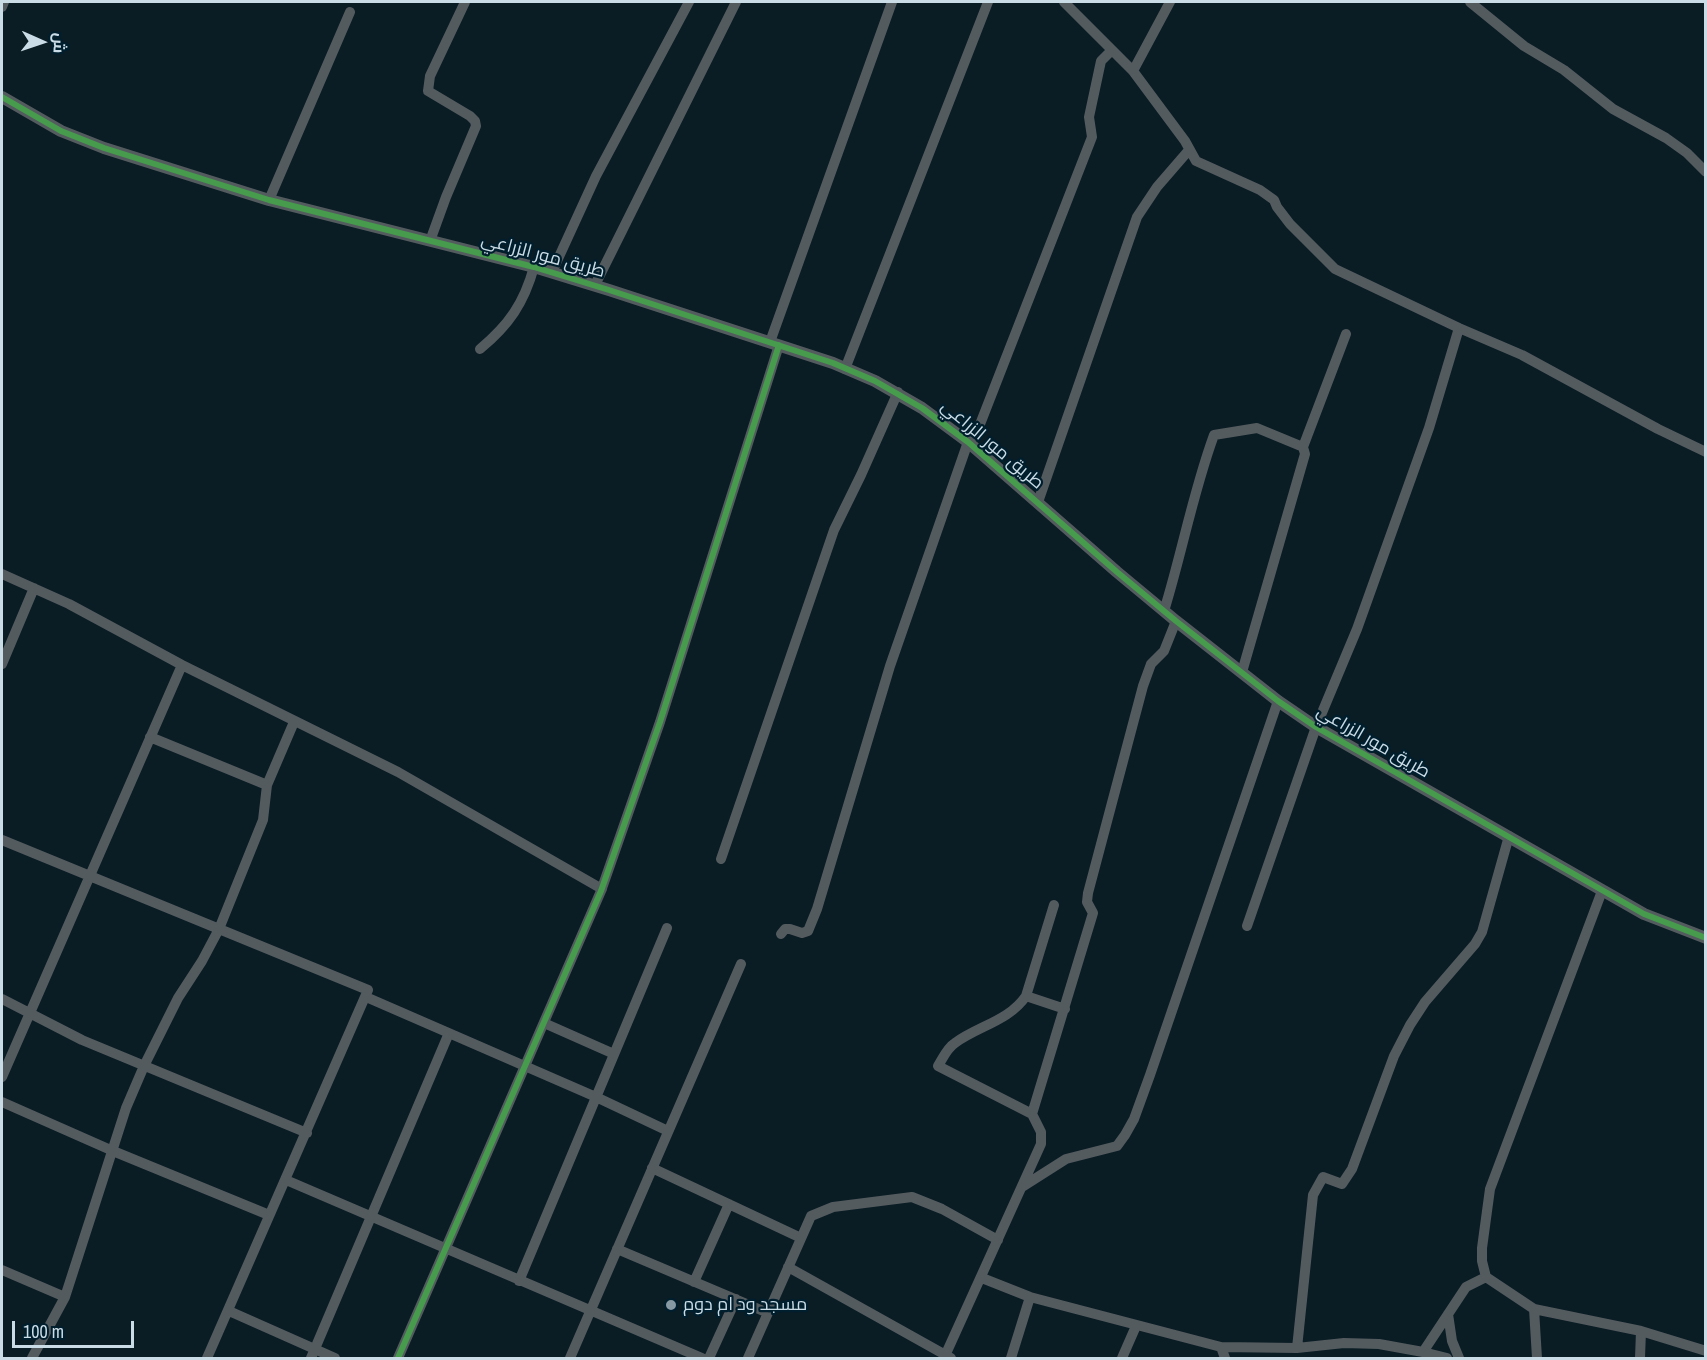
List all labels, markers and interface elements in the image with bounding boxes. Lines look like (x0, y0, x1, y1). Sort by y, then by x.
north arrow (12, 12, 72, 72)
text: ش (48, 32, 71, 54)
street label: طريق مور الزراعي (479, 229, 607, 283)
street label: طريق مور الزراعي (936, 396, 1048, 494)
street label: طريق مور الزراعي (1312, 701, 1434, 783)
place label: مسجد ود ام دوم (683, 1294, 807, 1316)
marker: مسجد ود ام دوم (664, 1298, 678, 1312)
scale bar (15, 1309, 136, 1347)
text: 100 m (23, 1319, 64, 1344)

